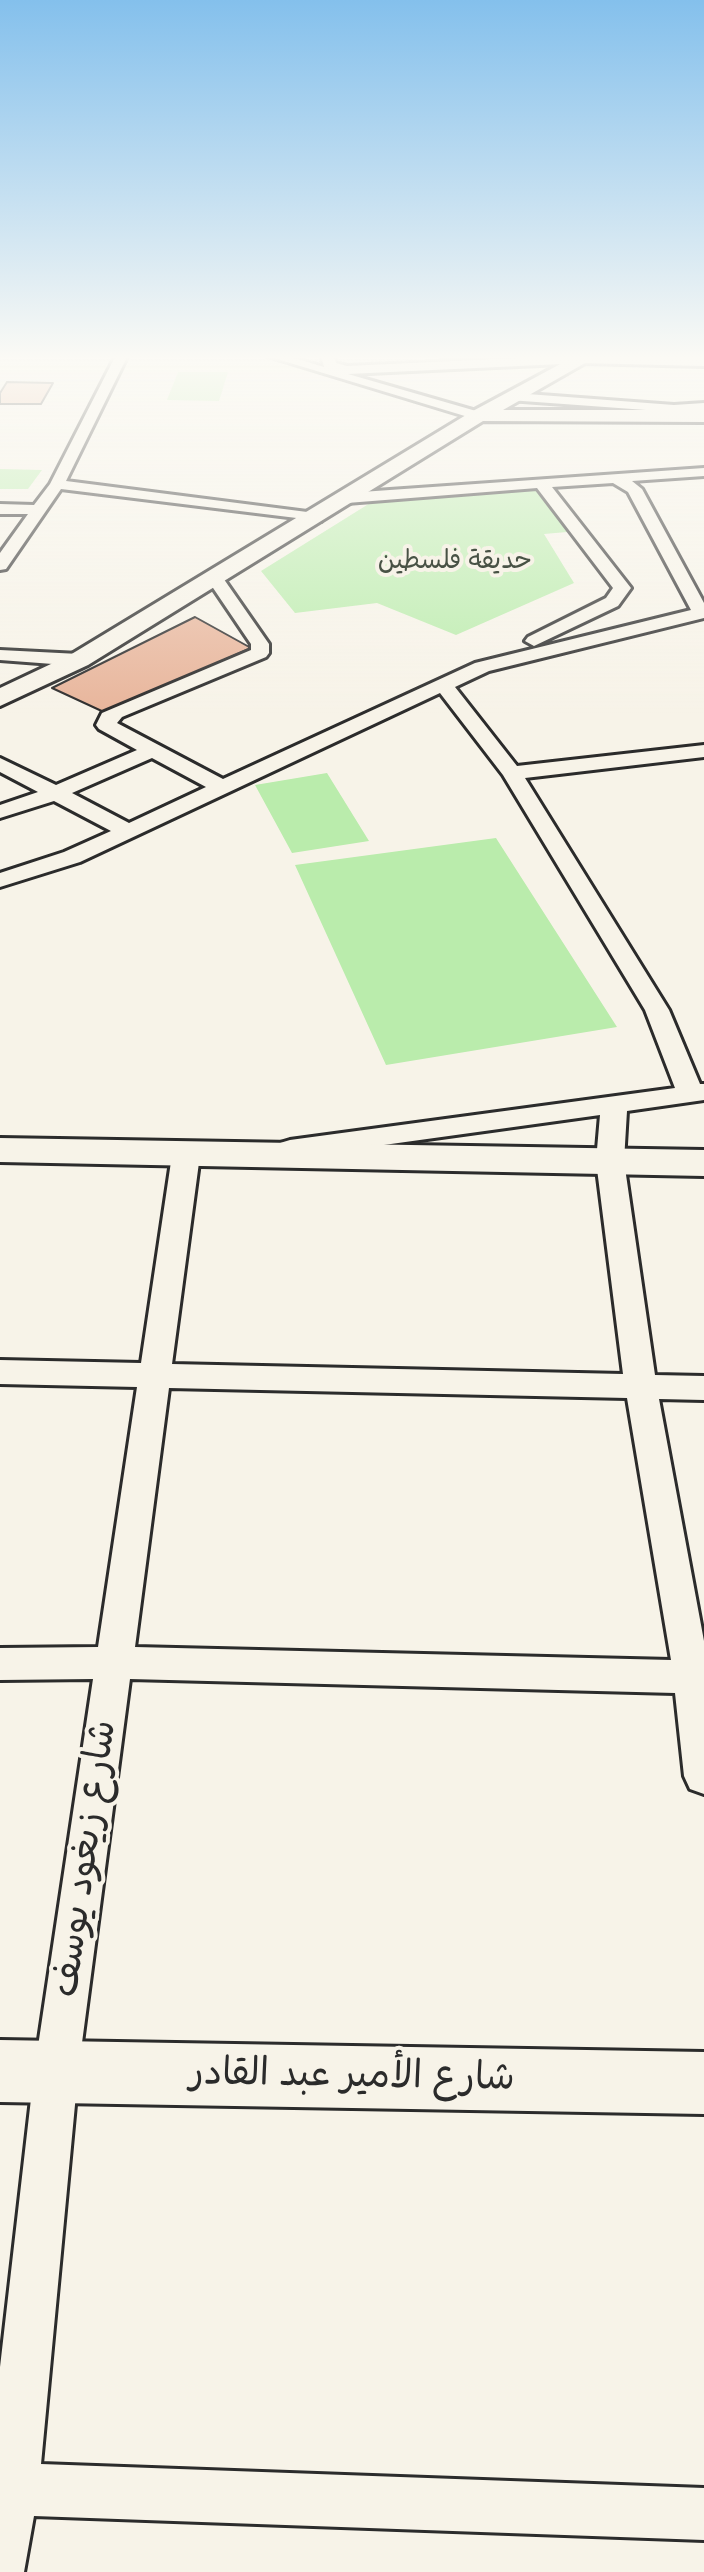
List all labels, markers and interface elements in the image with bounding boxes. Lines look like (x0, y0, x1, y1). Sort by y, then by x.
park label: حديقة فلسطين (378, 547, 532, 579)
street label: شارع زيغود يوسف (45, 1718, 129, 2000)
street label: شارع الأمير عبد القادر (189, 2052, 515, 2104)

